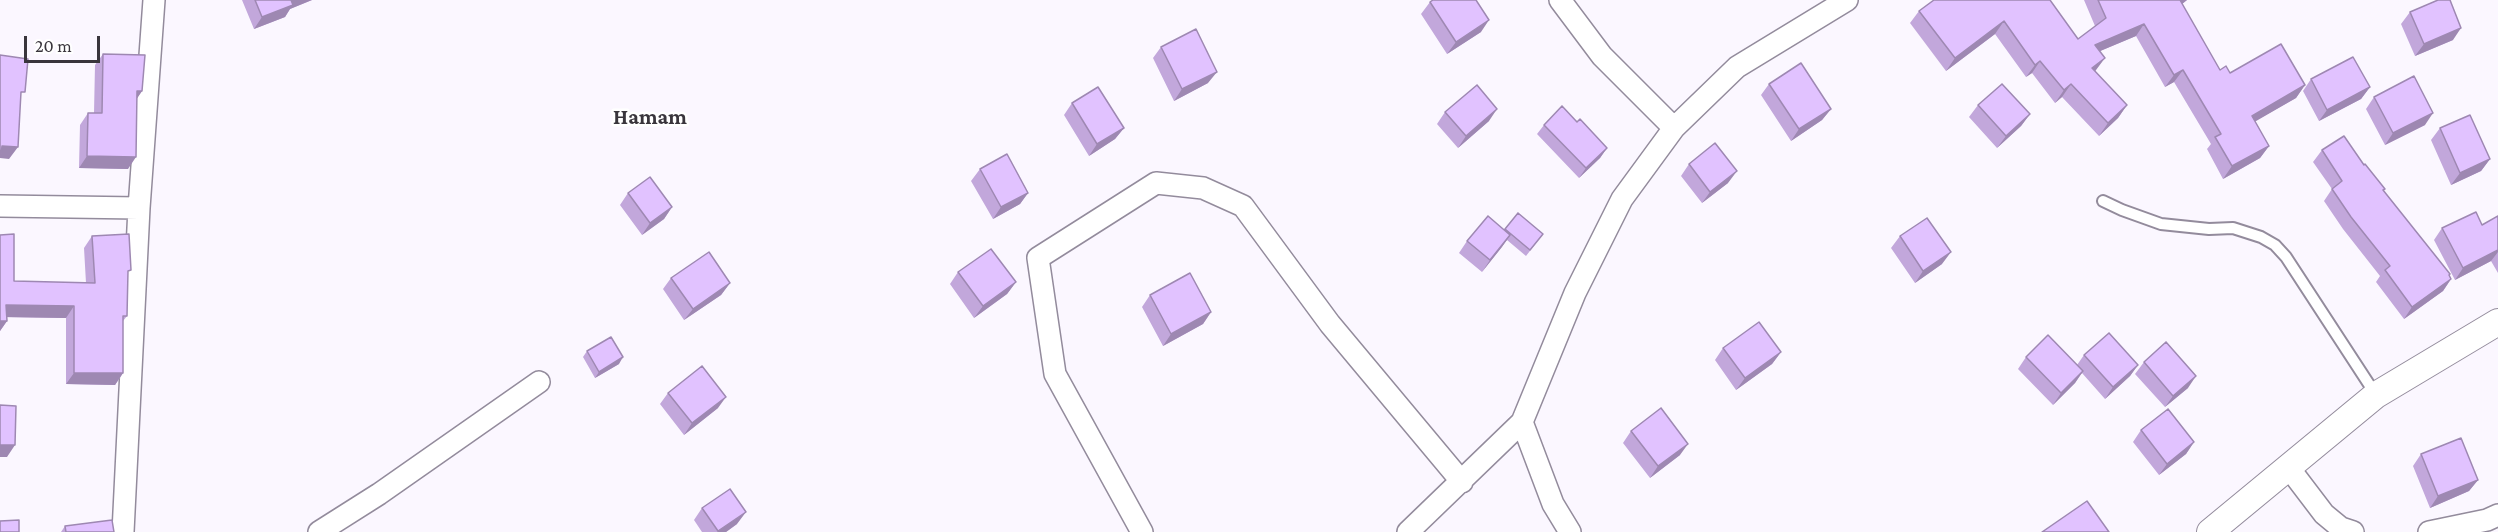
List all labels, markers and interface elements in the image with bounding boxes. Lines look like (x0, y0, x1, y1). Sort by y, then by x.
scale bar (27, 24, 104, 62)
text: 20 m (35, 36, 72, 56)
district label: Hamam (613, 104, 687, 130)

